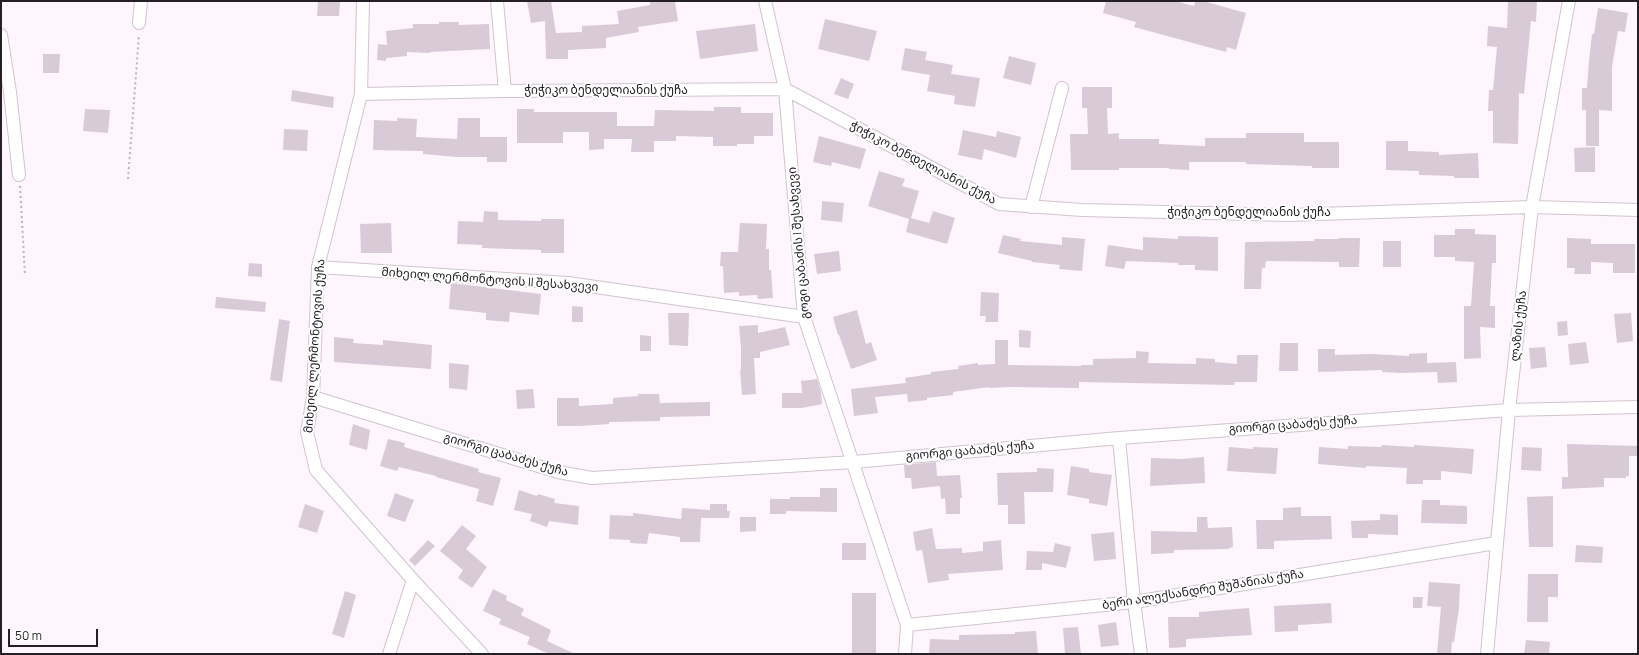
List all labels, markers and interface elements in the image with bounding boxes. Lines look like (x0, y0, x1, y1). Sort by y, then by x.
street label: ჭიჭიკო ბენდელიანის ქუჩა (524, 84, 688, 98)
street label: ჭიჭიკო ბენდელიანის ქუჩა (847, 118, 999, 208)
street label: გოგი ცაბაძის I შესახვევი (785, 166, 813, 320)
street label: ჭიჭიკო ბენდელიანის ქუჩა (1167, 206, 1331, 220)
street label: მიხეილ ლერმონტოვის ქუჩა (302, 258, 328, 434)
street label: მიხეილ ლერმონტოვის II შესახვევი (381, 265, 599, 295)
street label: ლაზის ქუჩა (1508, 290, 1530, 362)
street label: გიორგი ცაბაძეს ქუჩა (1228, 413, 1358, 437)
street label: გიორგი ცაბაძეს ქუჩა (442, 430, 570, 480)
street label: გიორგი ცაბაძეს ქუჩა (905, 438, 1035, 464)
street label: ბერი ალექსანდრე შუშანიას ქუჩა (1101, 567, 1305, 613)
scale bar (10, 621, 100, 647)
text: 50 m (15, 627, 42, 644)

